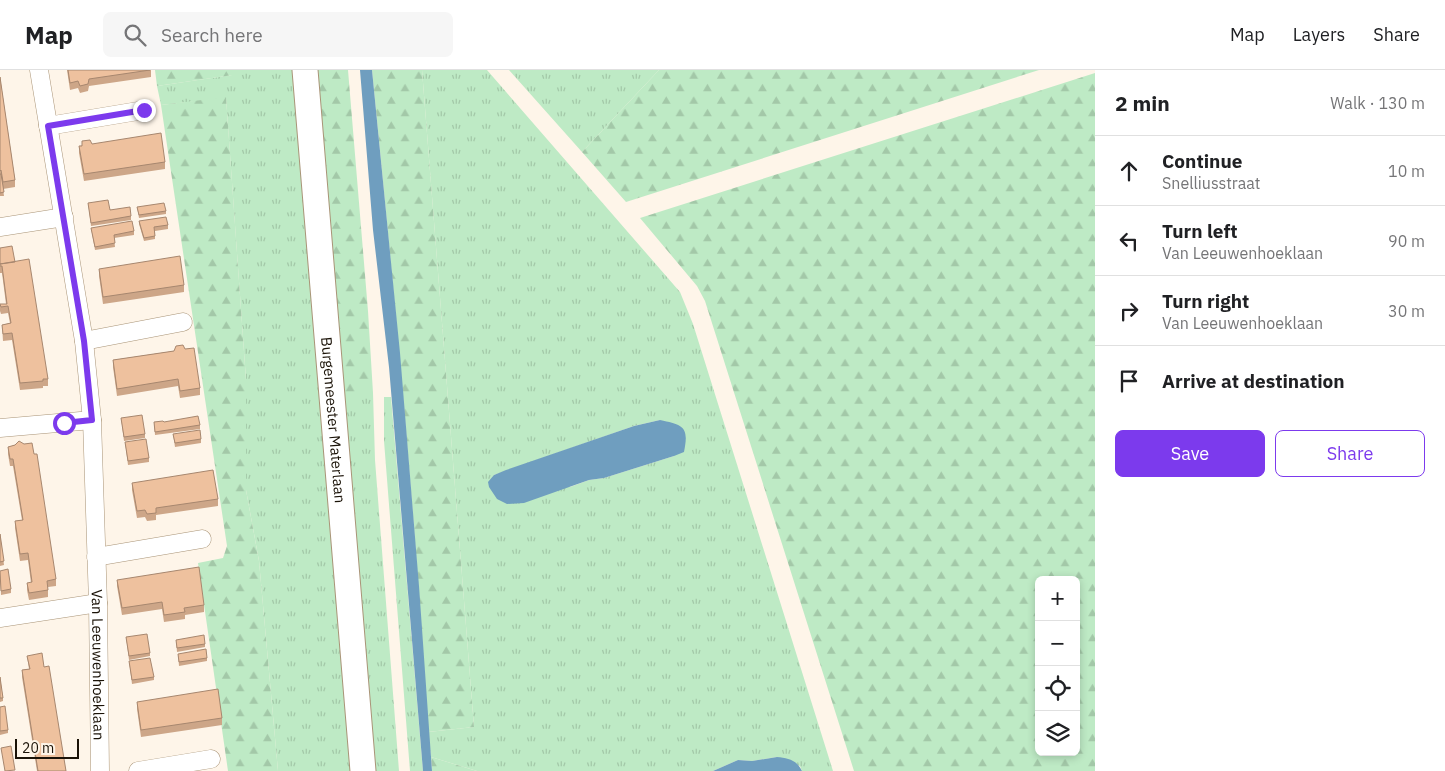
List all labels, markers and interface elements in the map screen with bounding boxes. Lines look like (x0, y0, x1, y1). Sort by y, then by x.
search box (103, 12, 453, 57)
text: Map (25, 19, 73, 51)
icon: search (121, 21, 149, 49)
text: Search here (161, 23, 263, 47)
text: Map (1230, 23, 1265, 46)
text: Layers (1293, 23, 1345, 46)
text: Share (1373, 23, 1420, 46)
text: 2 min (1115, 89, 1170, 117)
text: Walk · 130 m (1330, 93, 1425, 113)
route end (133, 99, 156, 122)
text: Continue (1162, 149, 1242, 173)
icon: ahead (1115, 157, 1143, 185)
text: 10 m (1388, 161, 1425, 181)
text: Snelliusstraat (1162, 173, 1260, 193)
text: Turn left (1162, 219, 1238, 243)
icon: left (1115, 227, 1143, 255)
text: 90 m (1388, 231, 1425, 251)
text: Van Leeuwenhoeklaan (1162, 243, 1323, 263)
text: Turn right (1162, 289, 1249, 313)
icon: right (1115, 297, 1143, 325)
text: 30 m (1388, 301, 1425, 321)
text: Van Leeuwenhoeklaan (1162, 313, 1323, 333)
street label: Burgemeester Materlaan (318, 336, 350, 504)
icon: arrive (1115, 367, 1143, 395)
text: Arrive at destination (1162, 369, 1345, 393)
route start (53, 412, 76, 435)
button: Save (1115, 430, 1265, 477)
button: Share (1275, 430, 1425, 477)
map controls (1035, 576, 1080, 756)
button: + (1035, 576, 1080, 621)
street label: Van Leeuwenhoeklaan (88, 589, 109, 740)
button: − (1035, 621, 1080, 666)
button: locate (1035, 666, 1080, 711)
button: layers (1035, 711, 1080, 756)
scale bar (15, 736, 79, 759)
text: 20 m (22, 739, 54, 757)

